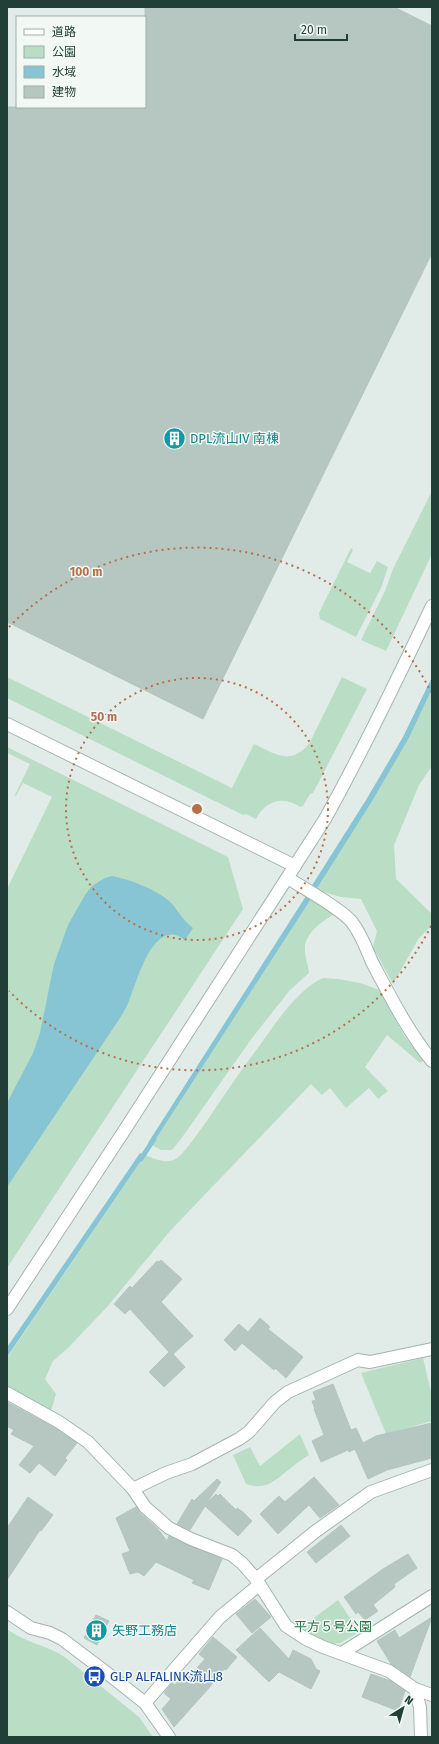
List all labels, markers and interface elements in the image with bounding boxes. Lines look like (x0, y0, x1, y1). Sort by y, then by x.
legend (16, 16, 146, 108)
scale bar (295, 16, 347, 42)
text: 20 m (301, 23, 327, 37)
text: 道路 (52, 25, 76, 39)
text: 公園 (52, 45, 76, 59)
text: 水域 (52, 65, 76, 79)
text: 建物 (52, 85, 76, 99)
building icon: DPL流山IV 南棟 (161, 425, 187, 451)
place label: DPL流山IV 南棟 (190, 431, 279, 446)
text: 100 m (70, 565, 102, 579)
text: 50 m (91, 710, 117, 724)
centre of rings (190, 802, 204, 816)
building icon: 矢野工務店 (83, 1617, 109, 1643)
park label: 平方５号公園 (294, 1619, 372, 1634)
place label: 矢野工務店 (112, 1623, 177, 1638)
bus stop icon: GLP ALFALINK流山8 (81, 1663, 107, 1689)
place label: GLP ALFALINK流山8 (110, 1669, 223, 1684)
north arrow (383, 1688, 423, 1728)
text: N (402, 1693, 416, 1708)

